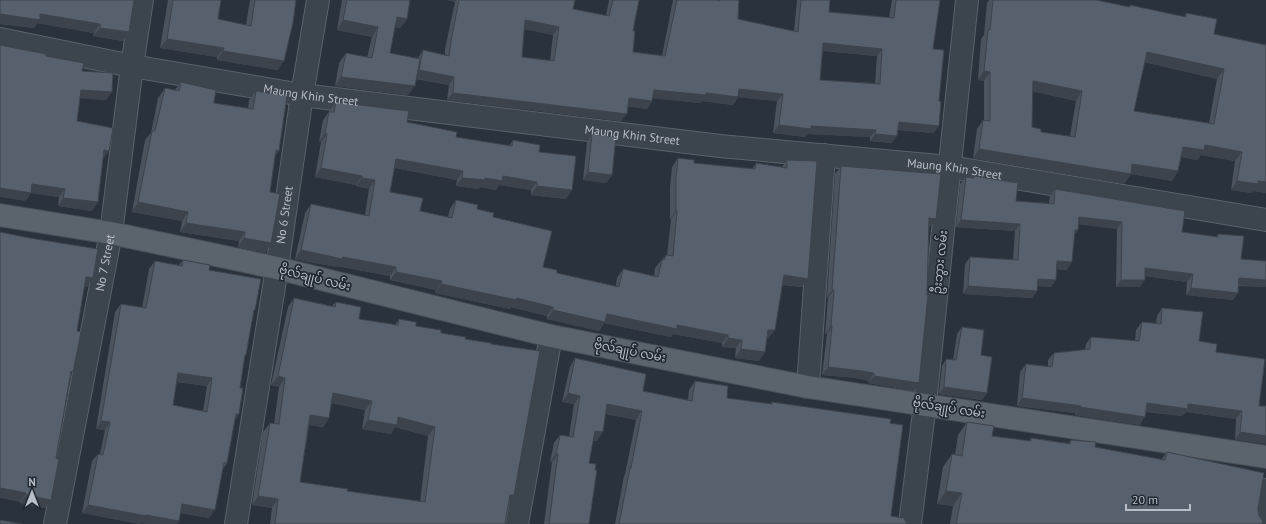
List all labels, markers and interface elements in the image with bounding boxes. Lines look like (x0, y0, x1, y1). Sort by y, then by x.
street label: Maung Khin Street (262, 81, 359, 109)
street label: Maung Khin Street (584, 122, 681, 148)
street label: Maung Khin Street (906, 155, 1003, 183)
street label: No 6 Street (273, 185, 296, 245)
street label: ဦးဘွား လမ်း (928, 229, 953, 295)
street label: No 7 Street (92, 233, 118, 292)
street label: ဗိုလ်ချုပ် လမ်း (277, 260, 353, 297)
street label: ဗိုလ်ချုပ် လမ်း (592, 335, 668, 368)
street label: ဗိုလ်ချုပ် လမ်း (911, 393, 986, 424)
north arrow (12, 472, 52, 512)
text: N (28, 475, 36, 489)
scale bar (1126, 486, 1190, 512)
text: 20 m (1132, 492, 1158, 507)

